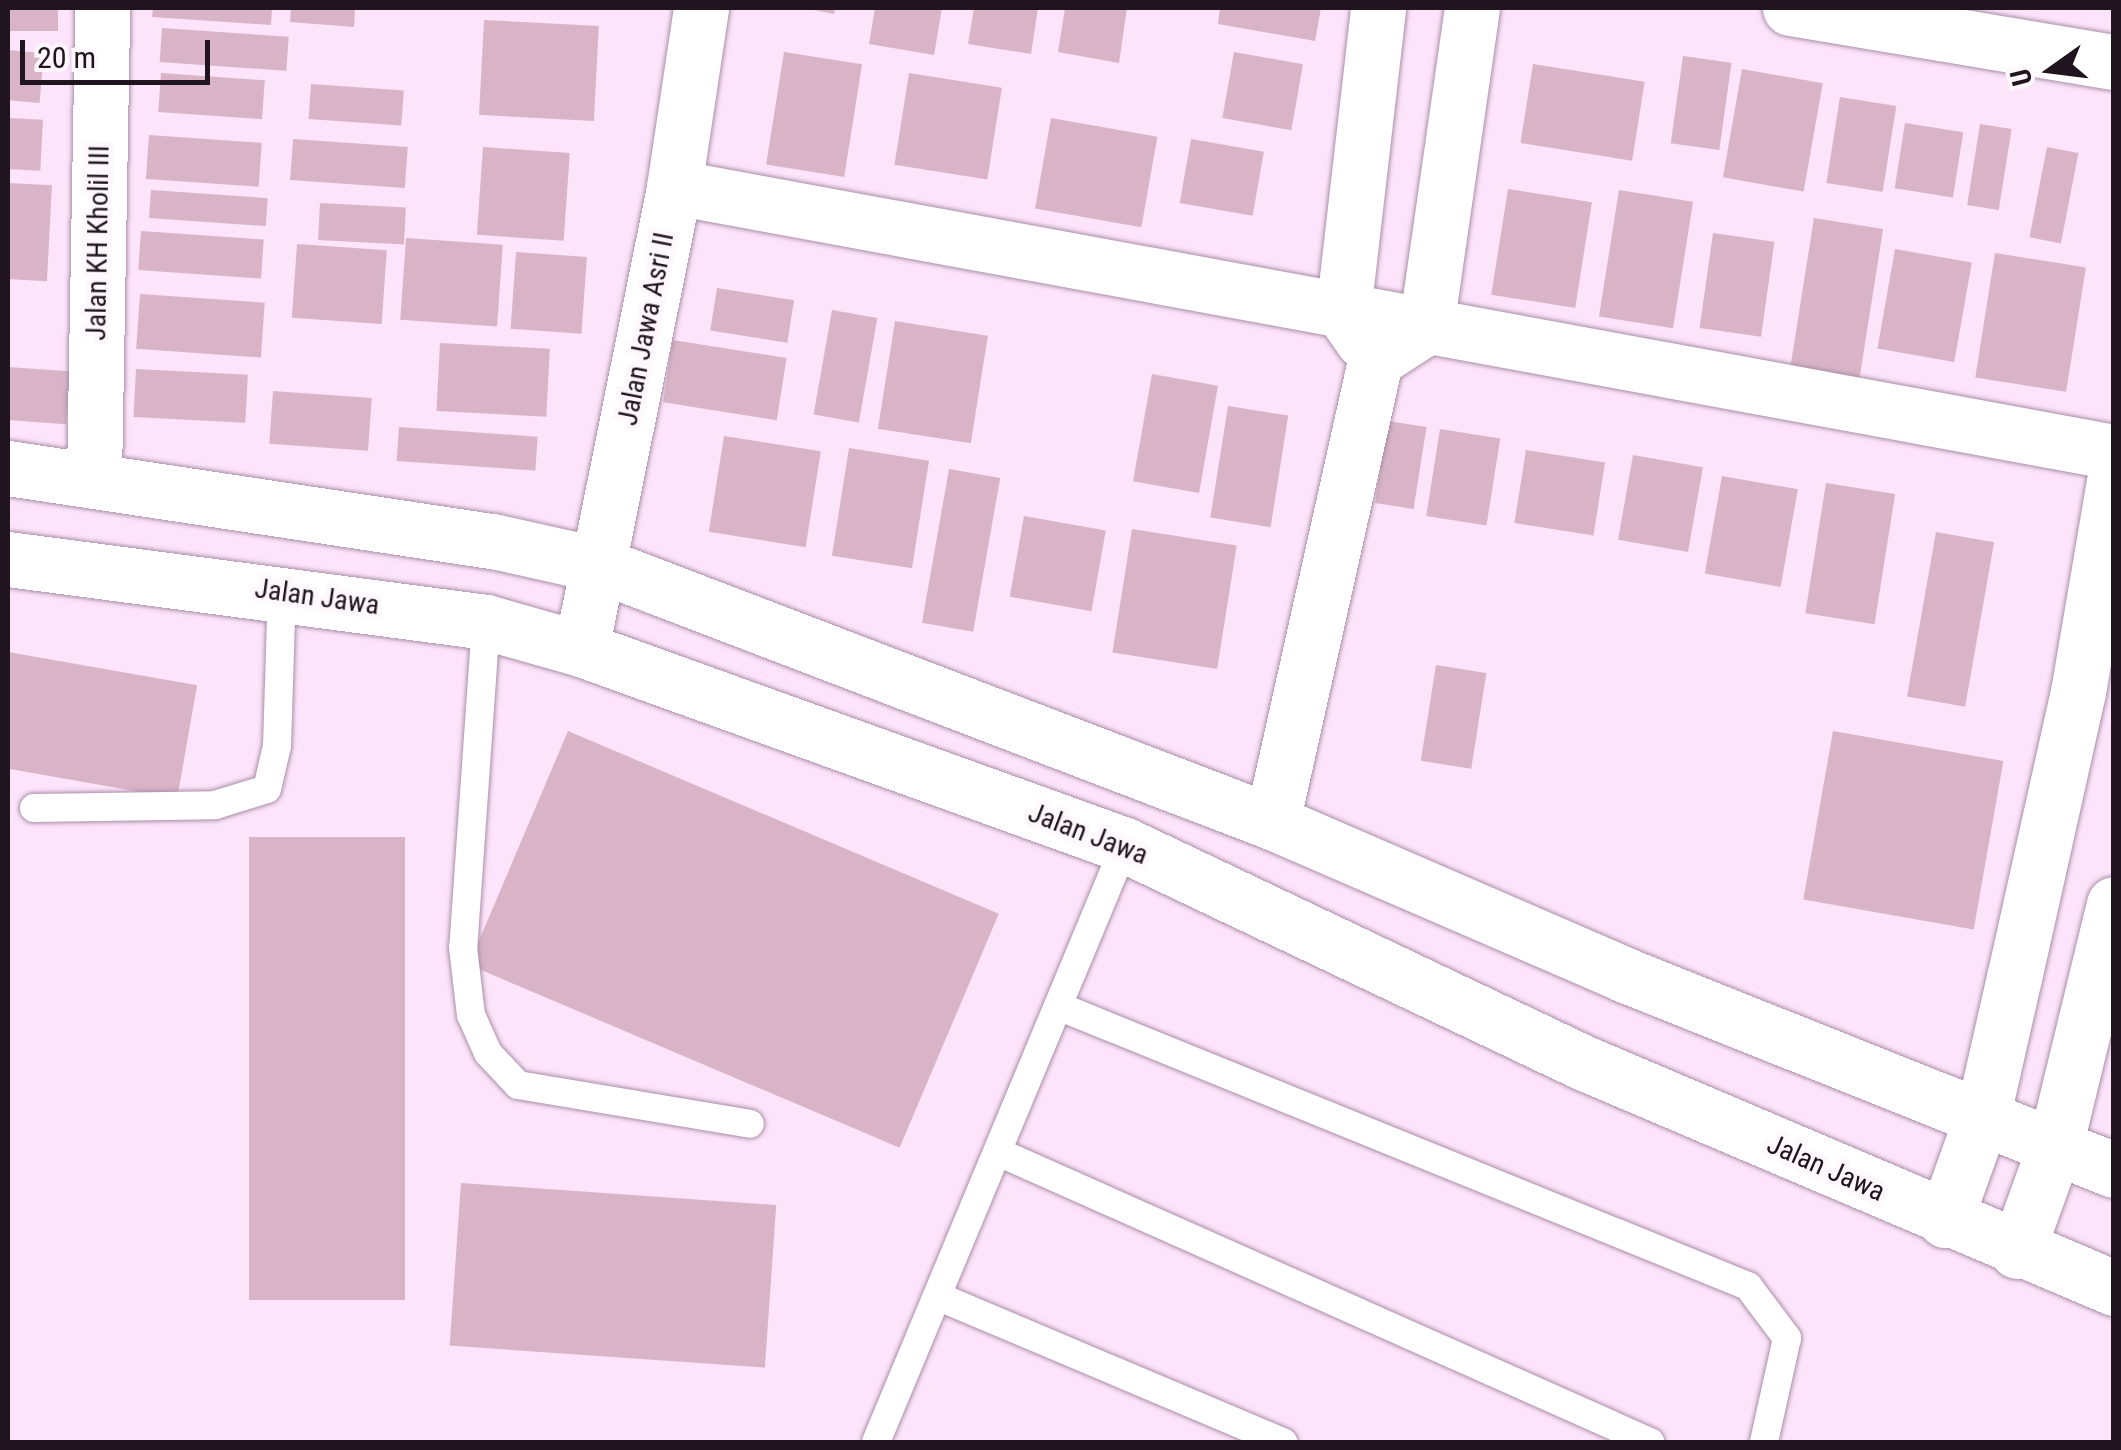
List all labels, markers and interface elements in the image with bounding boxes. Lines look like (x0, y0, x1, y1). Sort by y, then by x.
scale bar (25, 20, 215, 82)
north arrow (2001, 20, 2101, 120)
text: 20 m (37, 40, 96, 75)
text: U (2003, 66, 2039, 89)
street label: Jalan KH Kholil III (79, 145, 117, 341)
street label: Jalan Jawa Asri II (611, 230, 681, 428)
street label: Jalan Jawa (253, 572, 381, 622)
street label: Jalan Jawa (1023, 796, 1153, 872)
street label: Jalan Jawa (1762, 1127, 1890, 1209)

